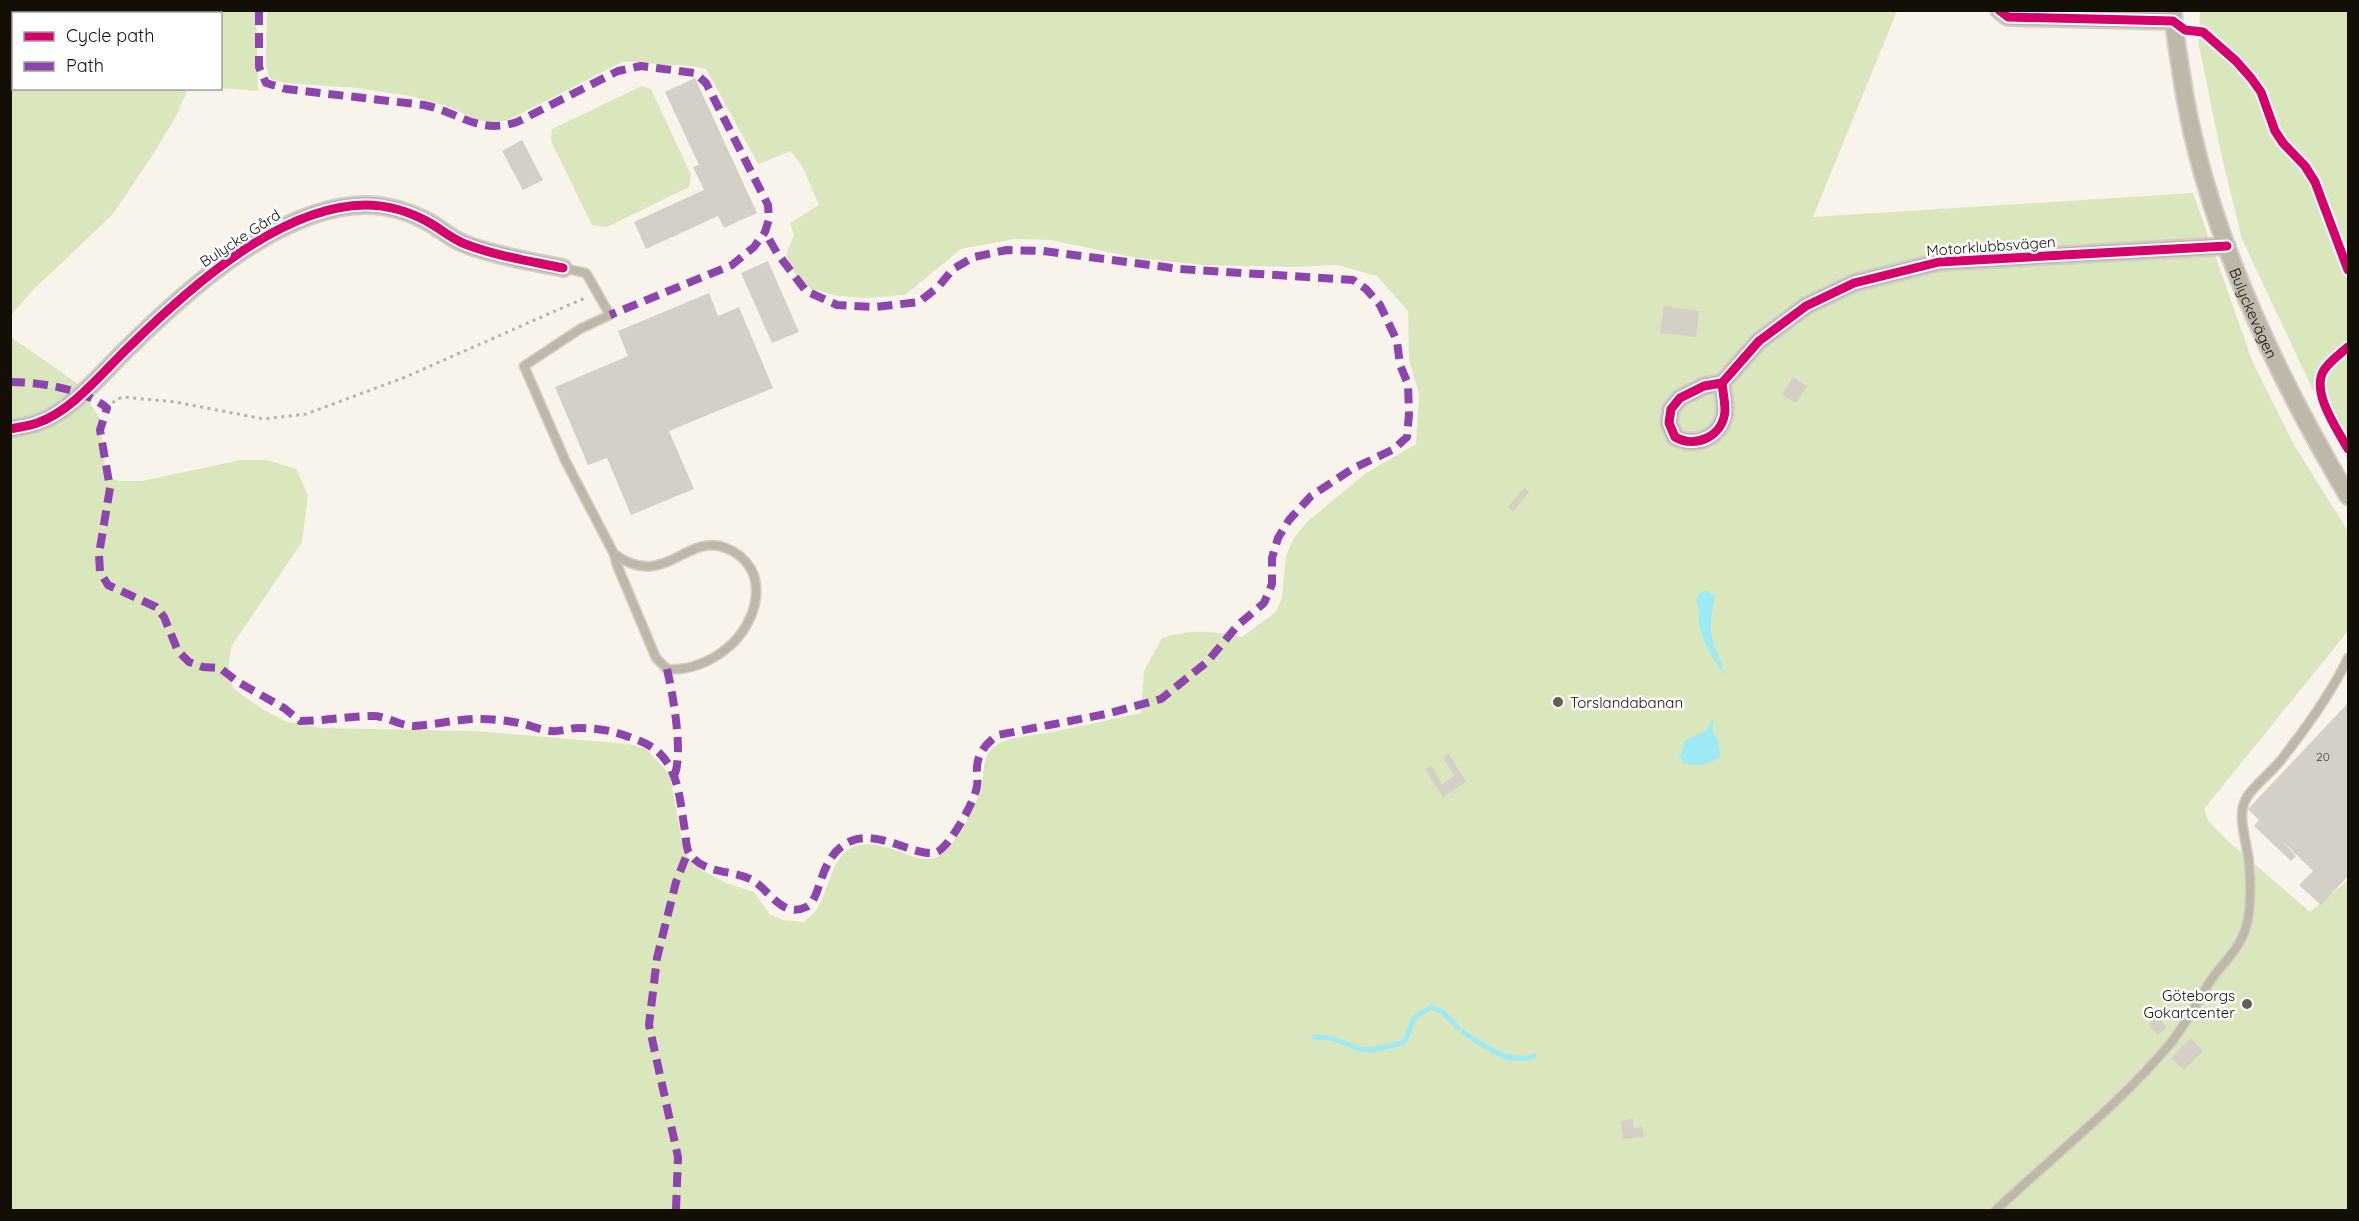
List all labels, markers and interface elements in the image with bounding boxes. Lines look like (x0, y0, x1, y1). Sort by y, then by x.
legend (12, 12, 222, 90)
text: Cycle path (66, 24, 154, 47)
text: Path (66, 54, 104, 77)
street label: Bulycke Gård (196, 205, 284, 271)
street label: Motorklubbsvägen (1926, 232, 2056, 260)
street label: Bulyckevägen (2226, 265, 2282, 361)
place label: Torslandabanan (1570, 693, 1683, 712)
marker: Torslandabanan (1551, 695, 1565, 709)
house number: 20 (2316, 749, 2330, 764)
place label: Göteborgs Gokartcenter (2143, 986, 2235, 1022)
marker: Göteborgs Gokartcenter (2240, 997, 2254, 1011)

